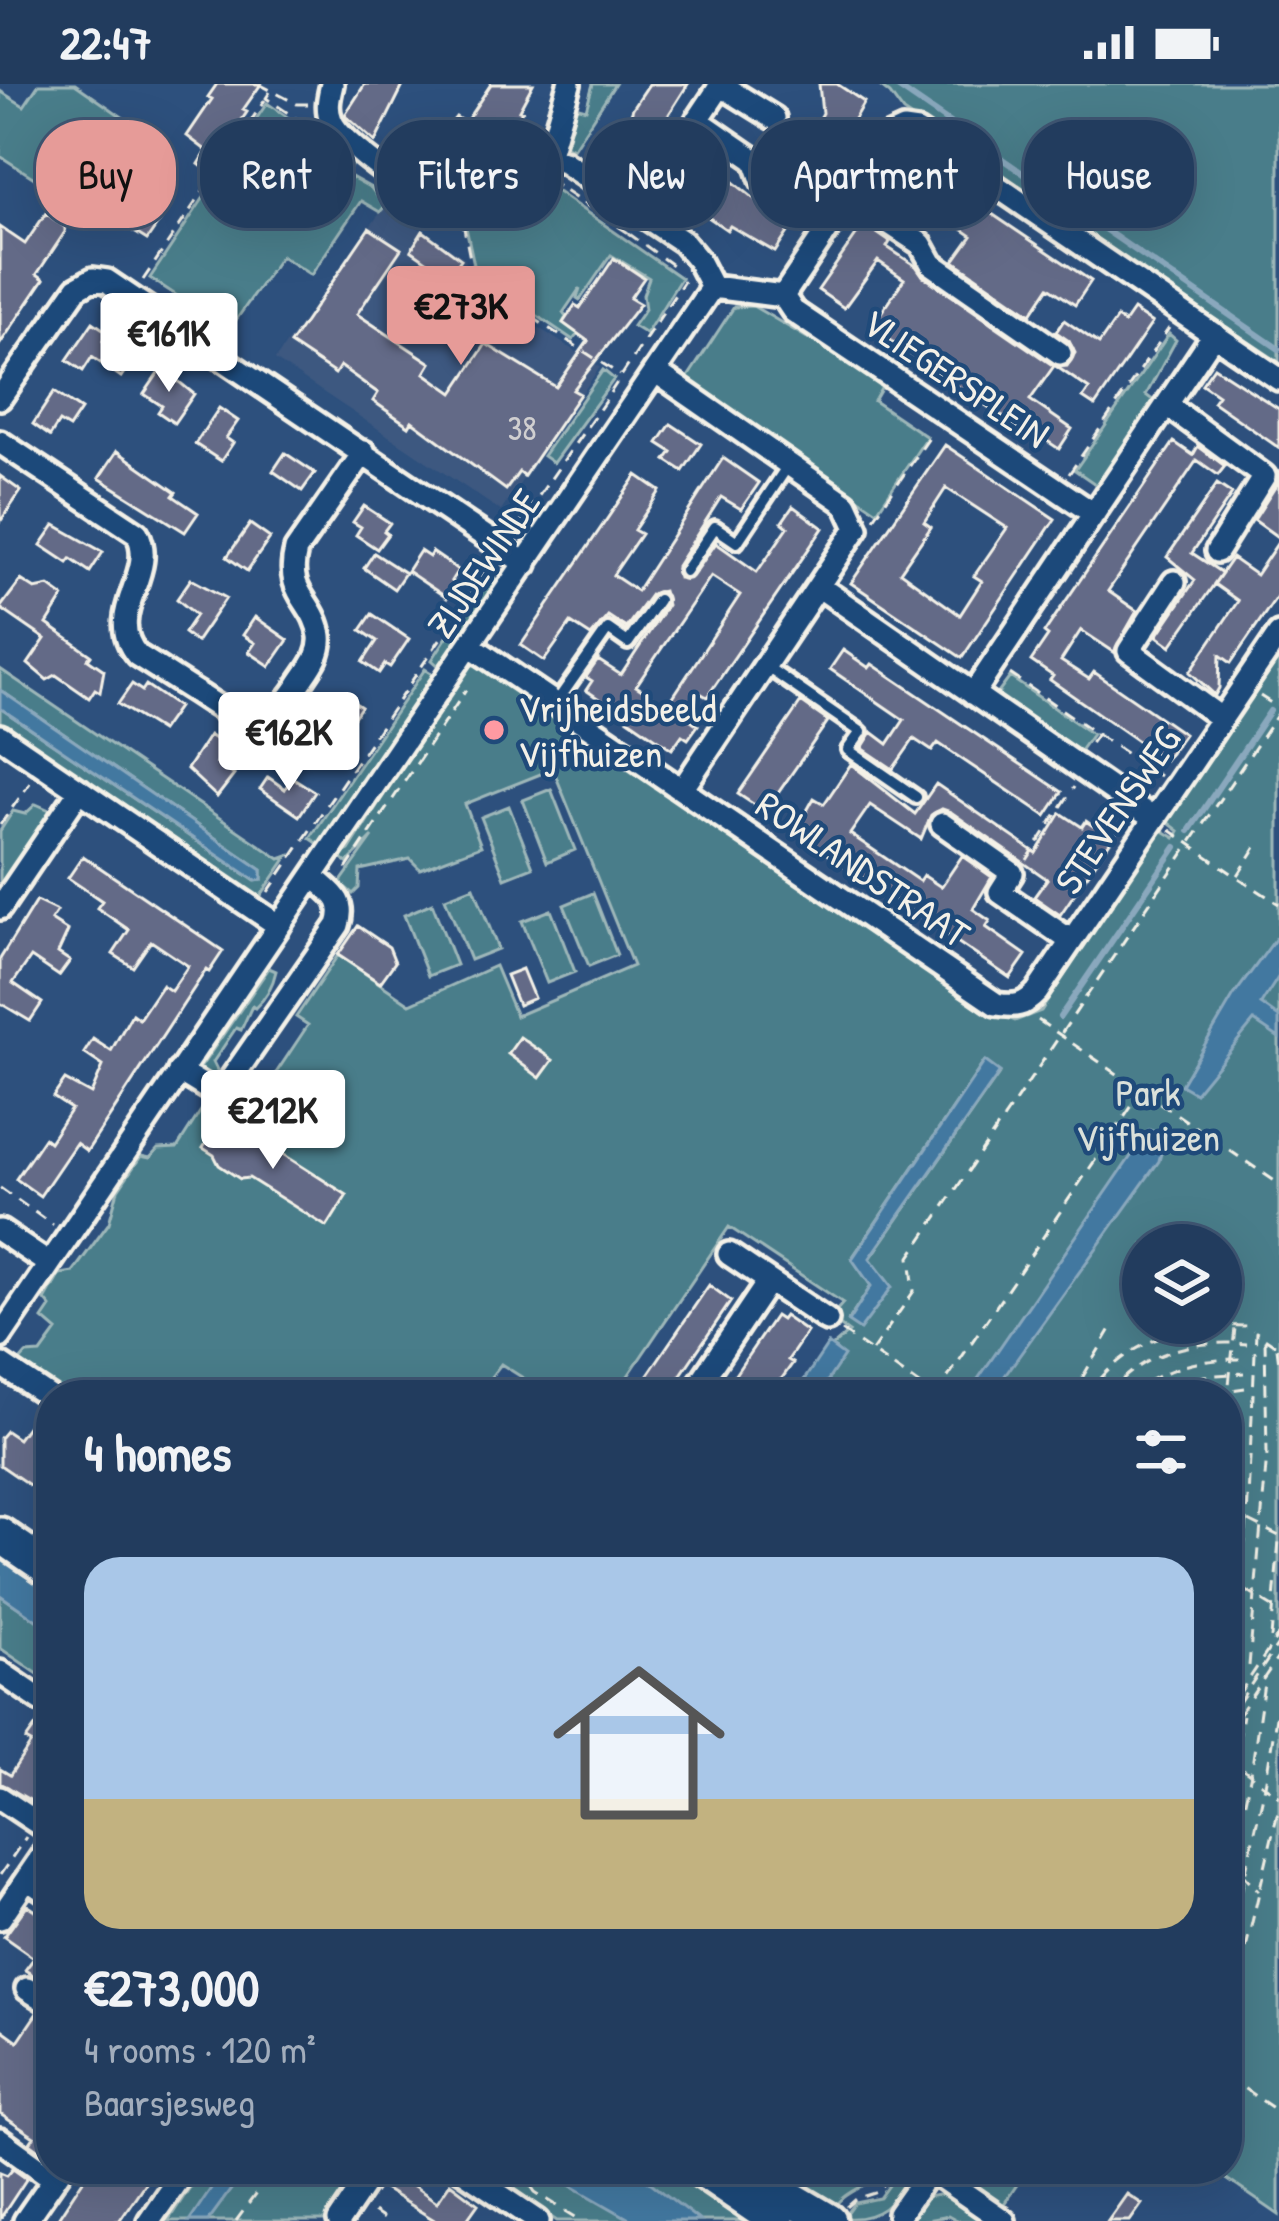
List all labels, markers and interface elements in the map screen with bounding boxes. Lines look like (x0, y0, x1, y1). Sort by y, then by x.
text: 22:47 (60, 12, 152, 73)
chip: Buy (36, 120, 176, 228)
chip: Rent (200, 120, 353, 228)
chip: Filters (377, 120, 561, 228)
chip: New (585, 120, 727, 228)
chip: Apartment (751, 120, 1000, 228)
chip: House (1024, 120, 1194, 228)
pin: €273K (377, 266, 545, 368)
text: €273K (414, 278, 508, 331)
pin: €161K (85, 293, 253, 395)
street label: VLIEGERSPLEIN (852, 296, 1060, 460)
text: €161K (127, 305, 211, 358)
house number: 38 (507, 406, 537, 450)
street label: ZIJDEWINDE (413, 478, 552, 648)
place label: Vrijheidsbeeld Vijfhuizen (518, 681, 716, 779)
pin: €162K (205, 692, 373, 794)
text: €162K (245, 704, 333, 757)
street label: STEVENSWEG (1041, 715, 1192, 904)
marker: Vrijheidsbeeld Vijfhuizen (481, 717, 507, 743)
street label: ROWLANDSTRAAT (746, 778, 981, 960)
park label: Park Vijfhuizen (1076, 1065, 1220, 1163)
pin: €212K (189, 1070, 357, 1172)
text: €212K (228, 1082, 318, 1135)
map controls (1122, 1224, 1242, 1344)
button: layers (1122, 1224, 1242, 1344)
text: 4 homes (84, 1418, 231, 1487)
icon: filters (1128, 1419, 1194, 1485)
icon: home (531, 1635, 747, 1851)
text: €273,000 (84, 1953, 259, 2022)
text: 4 rooms · 120 m² (84, 2022, 316, 2075)
text: Baarsjesweg (84, 2075, 255, 2128)

